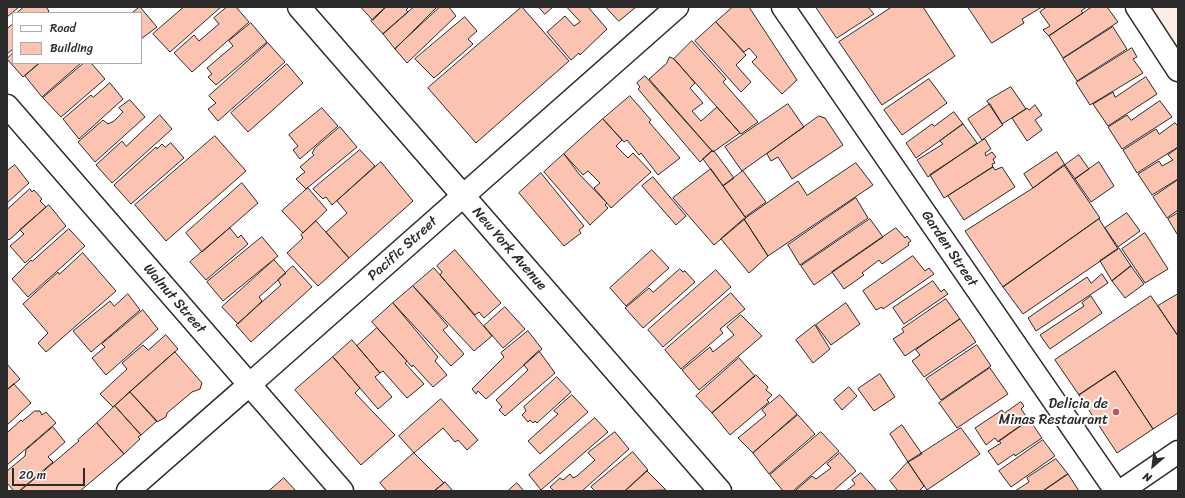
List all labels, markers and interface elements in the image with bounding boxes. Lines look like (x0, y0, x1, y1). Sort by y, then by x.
legend (12, 12, 142, 64)
text: Road (50, 17, 76, 39)
text: Building (50, 37, 93, 59)
street label: New York Avenue (468, 204, 550, 294)
street label: Garden Street (917, 208, 981, 290)
street label: Pacific Street (365, 213, 441, 285)
street label: Walnut Street (139, 261, 209, 337)
place label: Delicia de Minas Restaurant (999, 396, 1108, 428)
marker: Delicia de Minas Restaurant (1111, 407, 1121, 417)
north arrow (1133, 446, 1173, 486)
scale bar (14, 460, 87, 486)
text: 20 m (19, 464, 46, 486)
text: N (1139, 467, 1155, 487)

